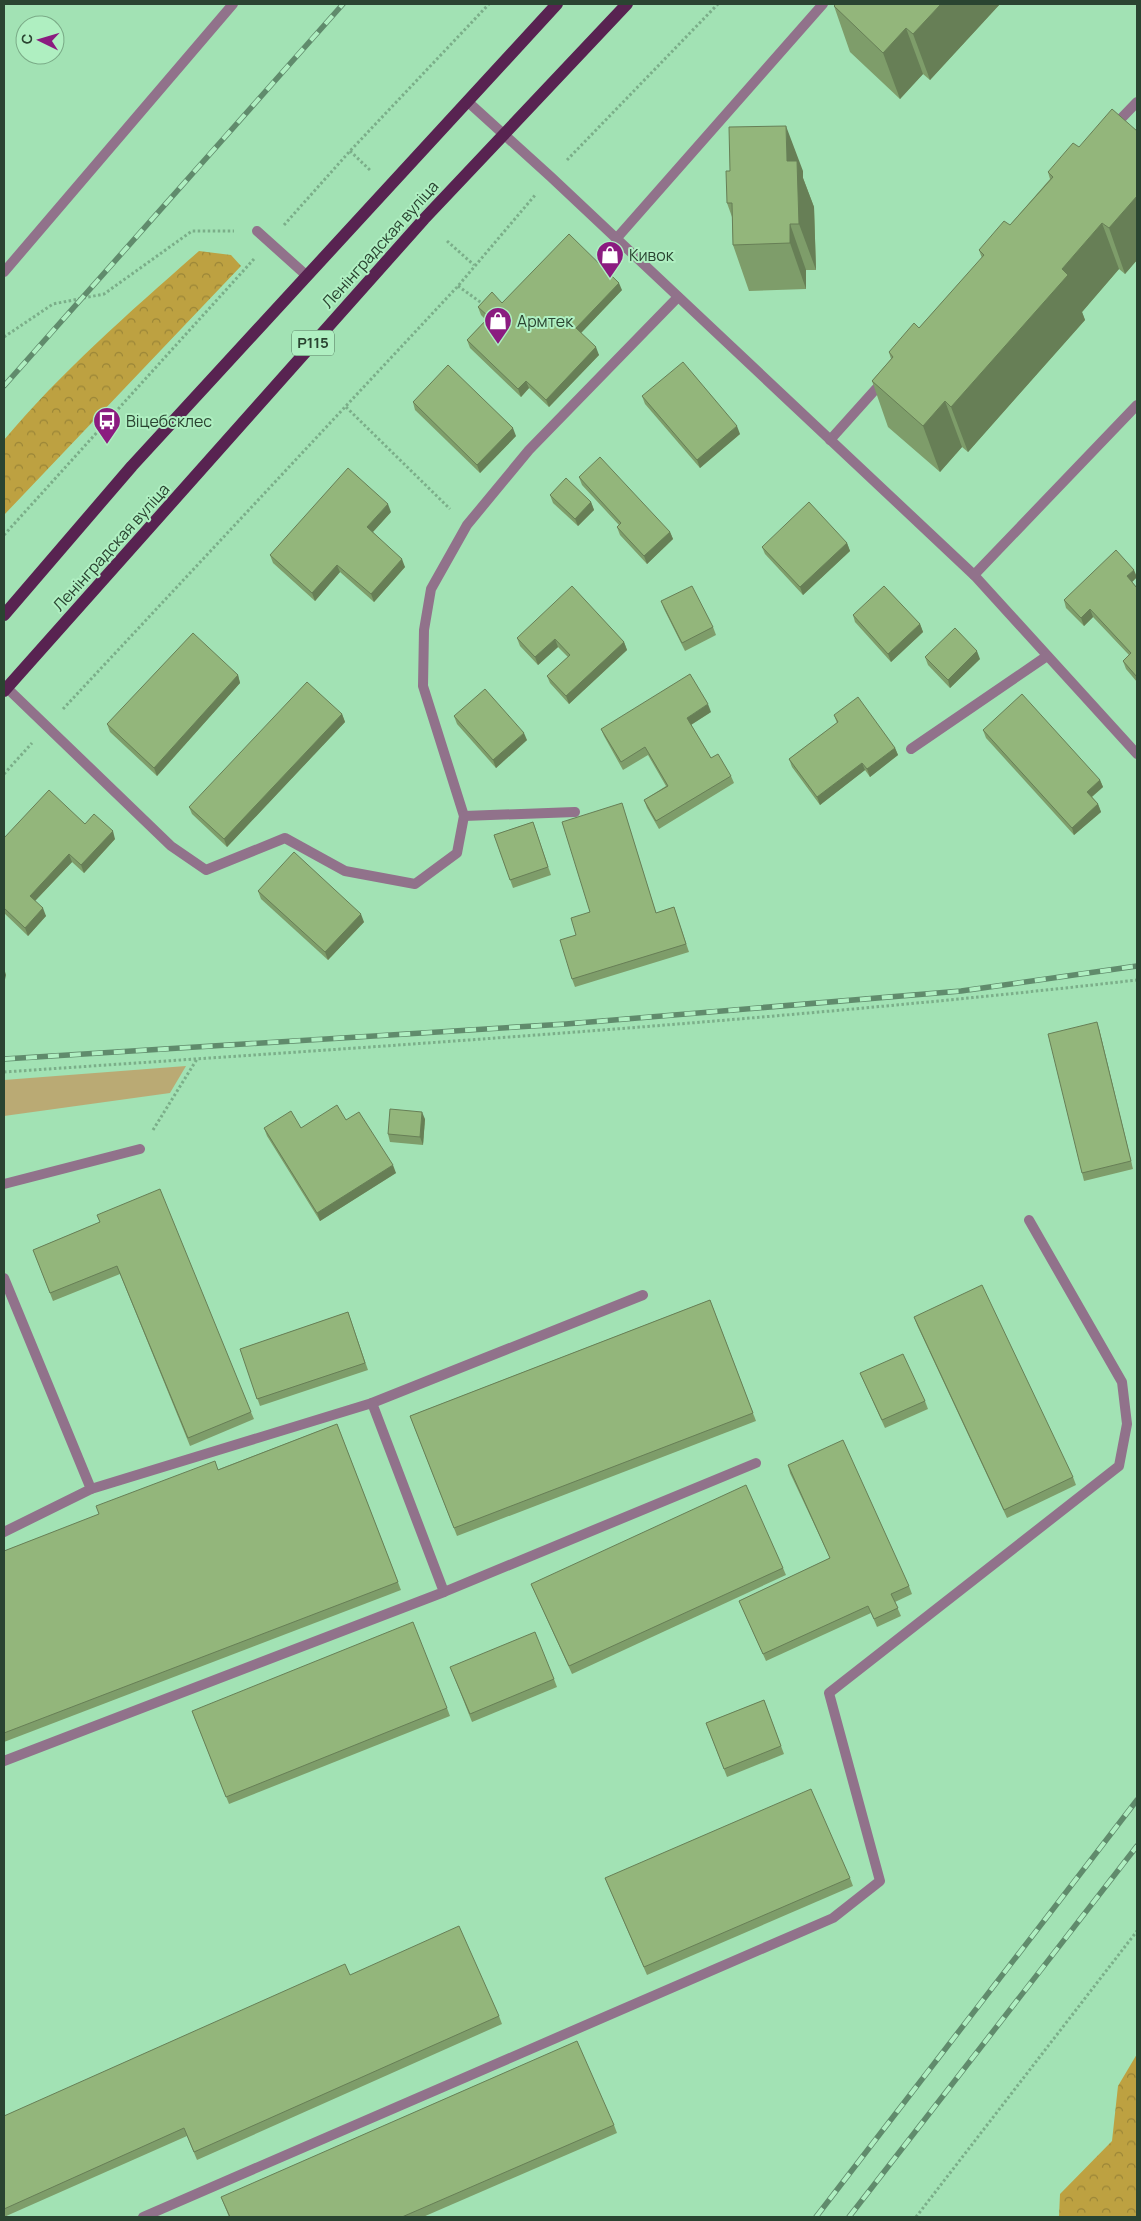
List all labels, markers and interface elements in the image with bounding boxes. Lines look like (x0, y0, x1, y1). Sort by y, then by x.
north arrow (15, 15, 65, 65)
text: С (17, 33, 36, 45)
street label: Ленінградская вуліца (317, 175, 443, 313)
shop icon: Кивок (595, 240, 625, 279)
place label: Кивок (629, 244, 675, 266)
shop icon: Армтек (483, 306, 513, 345)
place label: Армтек (517, 310, 574, 332)
road number: Р115 (292, 330, 334, 356)
bus stop icon: Віцебсклес (92, 406, 122, 445)
place label: Віцебсклес (126, 410, 212, 432)
street label: Ленінградская вуліца (48, 478, 174, 616)

